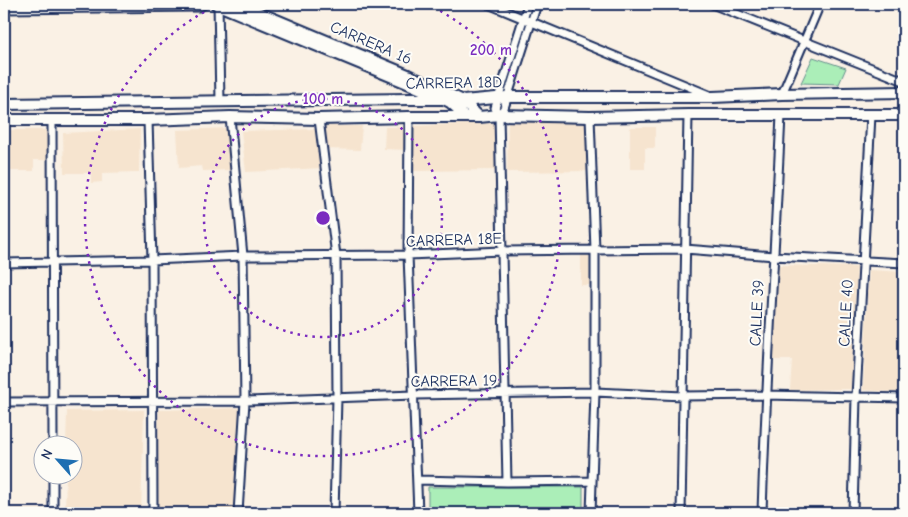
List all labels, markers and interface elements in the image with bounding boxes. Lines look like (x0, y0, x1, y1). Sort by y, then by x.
street label: CARRERA 16 (327, 18, 415, 68)
text: 200 m (470, 41, 512, 59)
street label: CARRERA 18D (406, 73, 502, 93)
text: 100 m (303, 90, 343, 108)
centre of rings (314, 209, 332, 227)
street label: CARRERA 18E (406, 229, 503, 251)
street label: CALLE 39 (746, 279, 768, 347)
street label: CALLE 40 (835, 279, 857, 347)
street label: CARRERA 19 (410, 371, 498, 391)
north arrow (32, 434, 82, 484)
text: N (37, 446, 57, 462)

